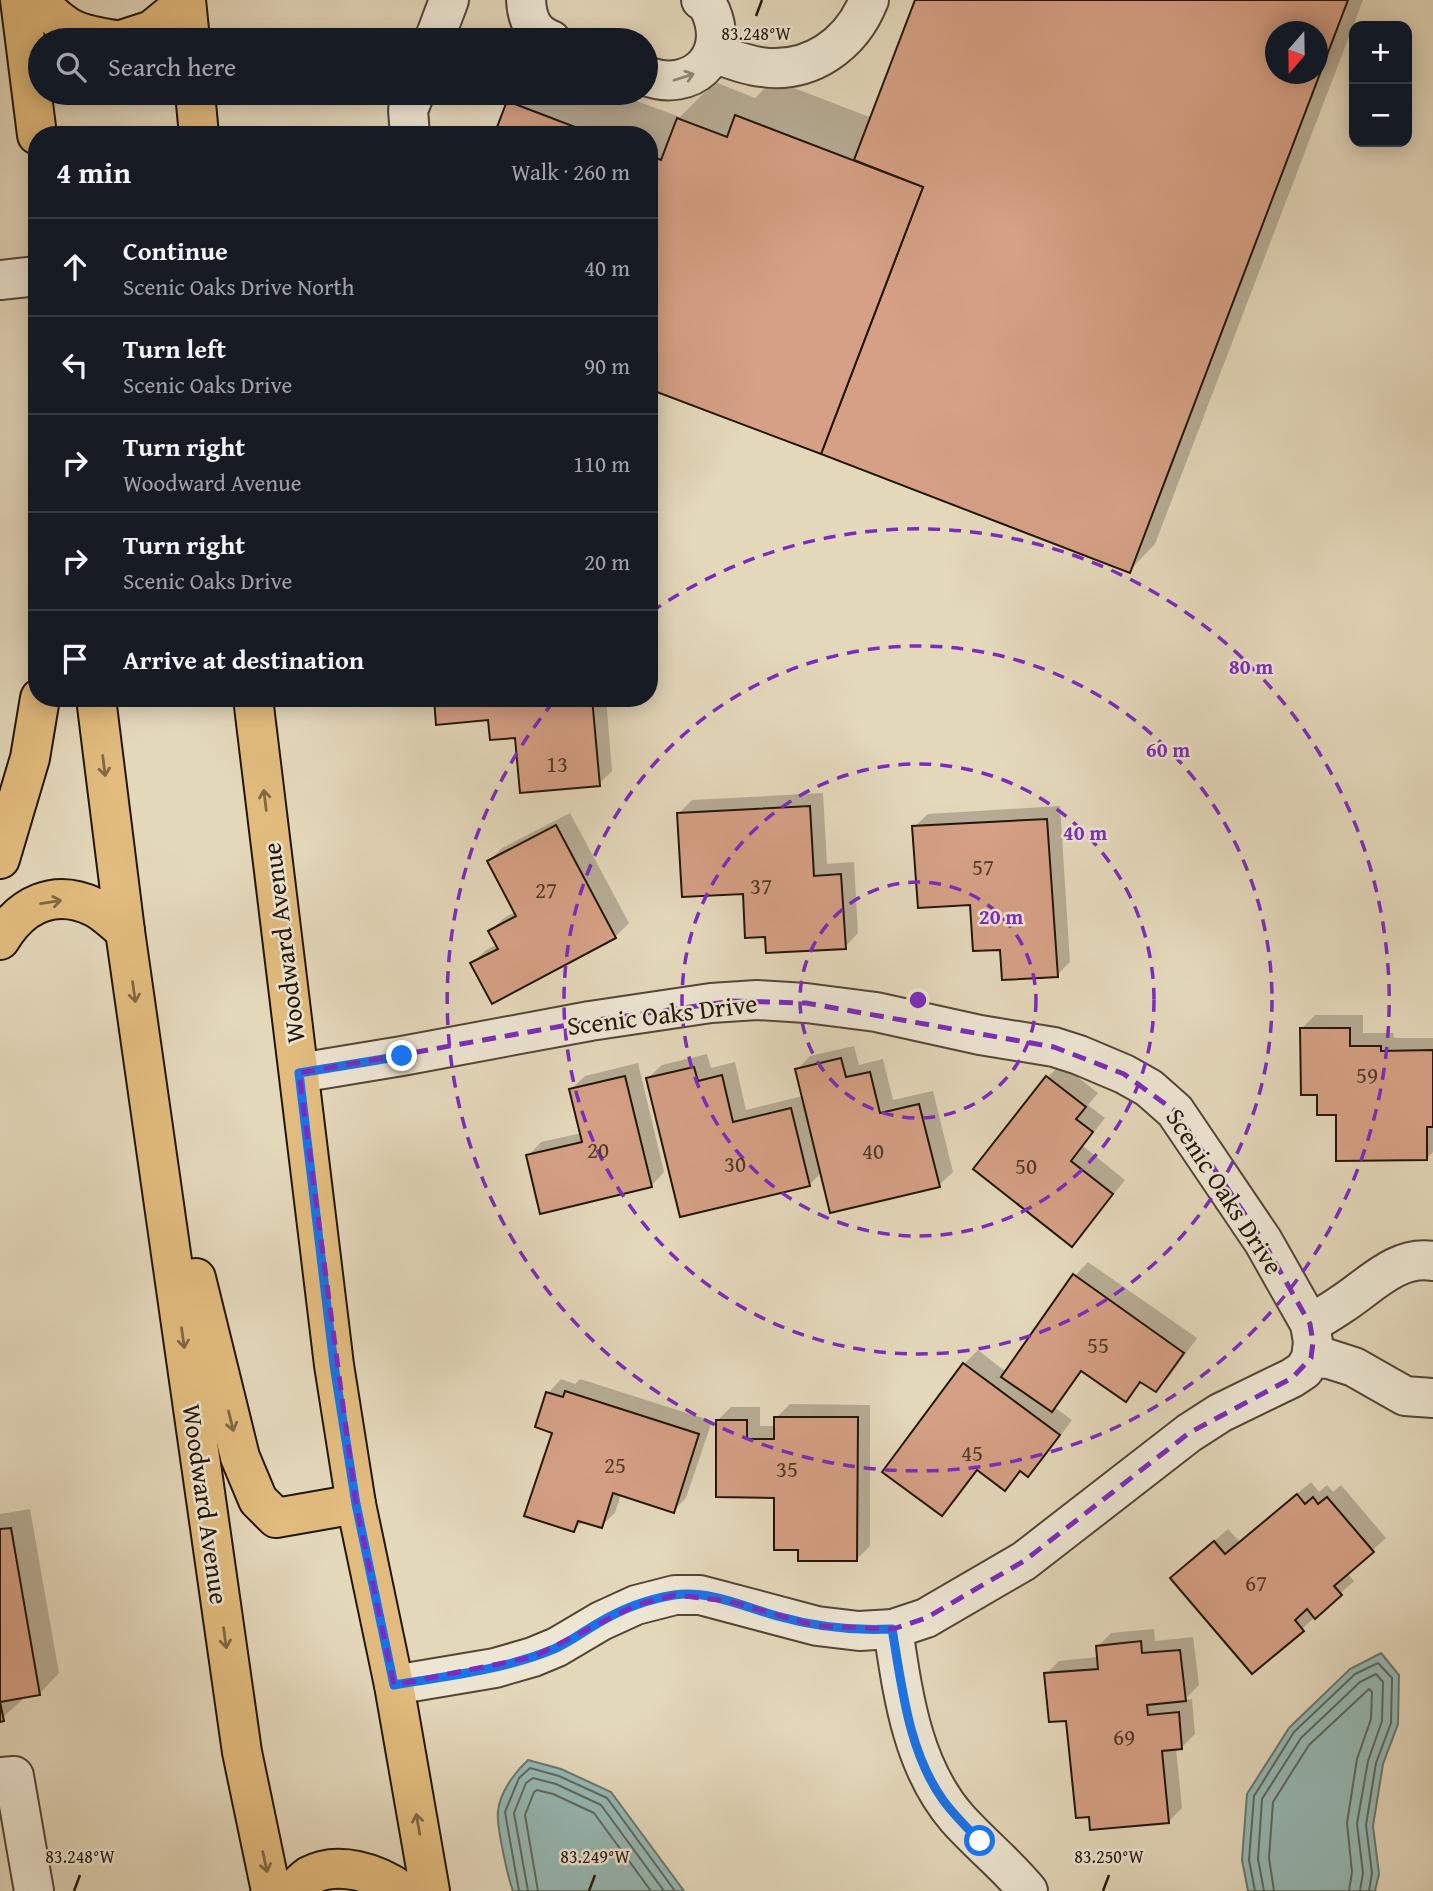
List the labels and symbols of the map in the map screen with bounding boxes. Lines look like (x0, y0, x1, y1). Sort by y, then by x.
text: 83.248°W (721, 20, 791, 47)
north arrow (1265, 21, 1328, 84)
one-way arrow (672, 70, 694, 82)
text: 80 m (1229, 651, 1273, 682)
text: 60 m (1146, 734, 1190, 765)
house number: 13 (546, 747, 568, 780)
one-way arrow (98, 754, 111, 777)
one-way arrow (259, 789, 272, 812)
text: 40 m (1063, 817, 1107, 848)
street label: Woodward Avenue (251, 840, 315, 1046)
house number: 57 (972, 850, 994, 883)
house number: 37 (750, 869, 772, 902)
house number: 27 (535, 873, 557, 906)
one-way arrow (39, 895, 62, 908)
text: 20 m (979, 901, 1023, 932)
one-way arrow (128, 980, 141, 1002)
street label: Scenic Oaks Drive (565, 983, 759, 1045)
centre of rings (906, 988, 930, 1012)
route end (386, 1040, 417, 1071)
house number: 59 (1356, 1058, 1378, 1091)
street label: Scenic Oaks Drive (1157, 1100, 1293, 1282)
house number: 20 (587, 1133, 609, 1166)
house number: 40 (862, 1134, 884, 1167)
house number: 30 (724, 1147, 746, 1180)
house number: 50 (1015, 1149, 1037, 1182)
one-way arrow (176, 1326, 189, 1349)
house number: 55 (1087, 1328, 1109, 1361)
street label: Woodward Avenue (173, 1401, 239, 1607)
one-way arrow (225, 1409, 238, 1432)
house number: 45 (961, 1436, 983, 1469)
house number: 25 (604, 1448, 626, 1481)
house number: 35 (776, 1452, 798, 1485)
house number: 67 (1245, 1566, 1267, 1599)
one-way arrow (219, 1626, 232, 1649)
house number: 69 (1113, 1720, 1135, 1753)
one-way arrow (411, 1813, 425, 1836)
route start (964, 1825, 995, 1856)
text: 83.248°W (45, 1843, 115, 1870)
text: 83.249°W (560, 1843, 630, 1870)
text: 83.250°W (1074, 1843, 1144, 1870)
one-way arrow (258, 1850, 272, 1873)

